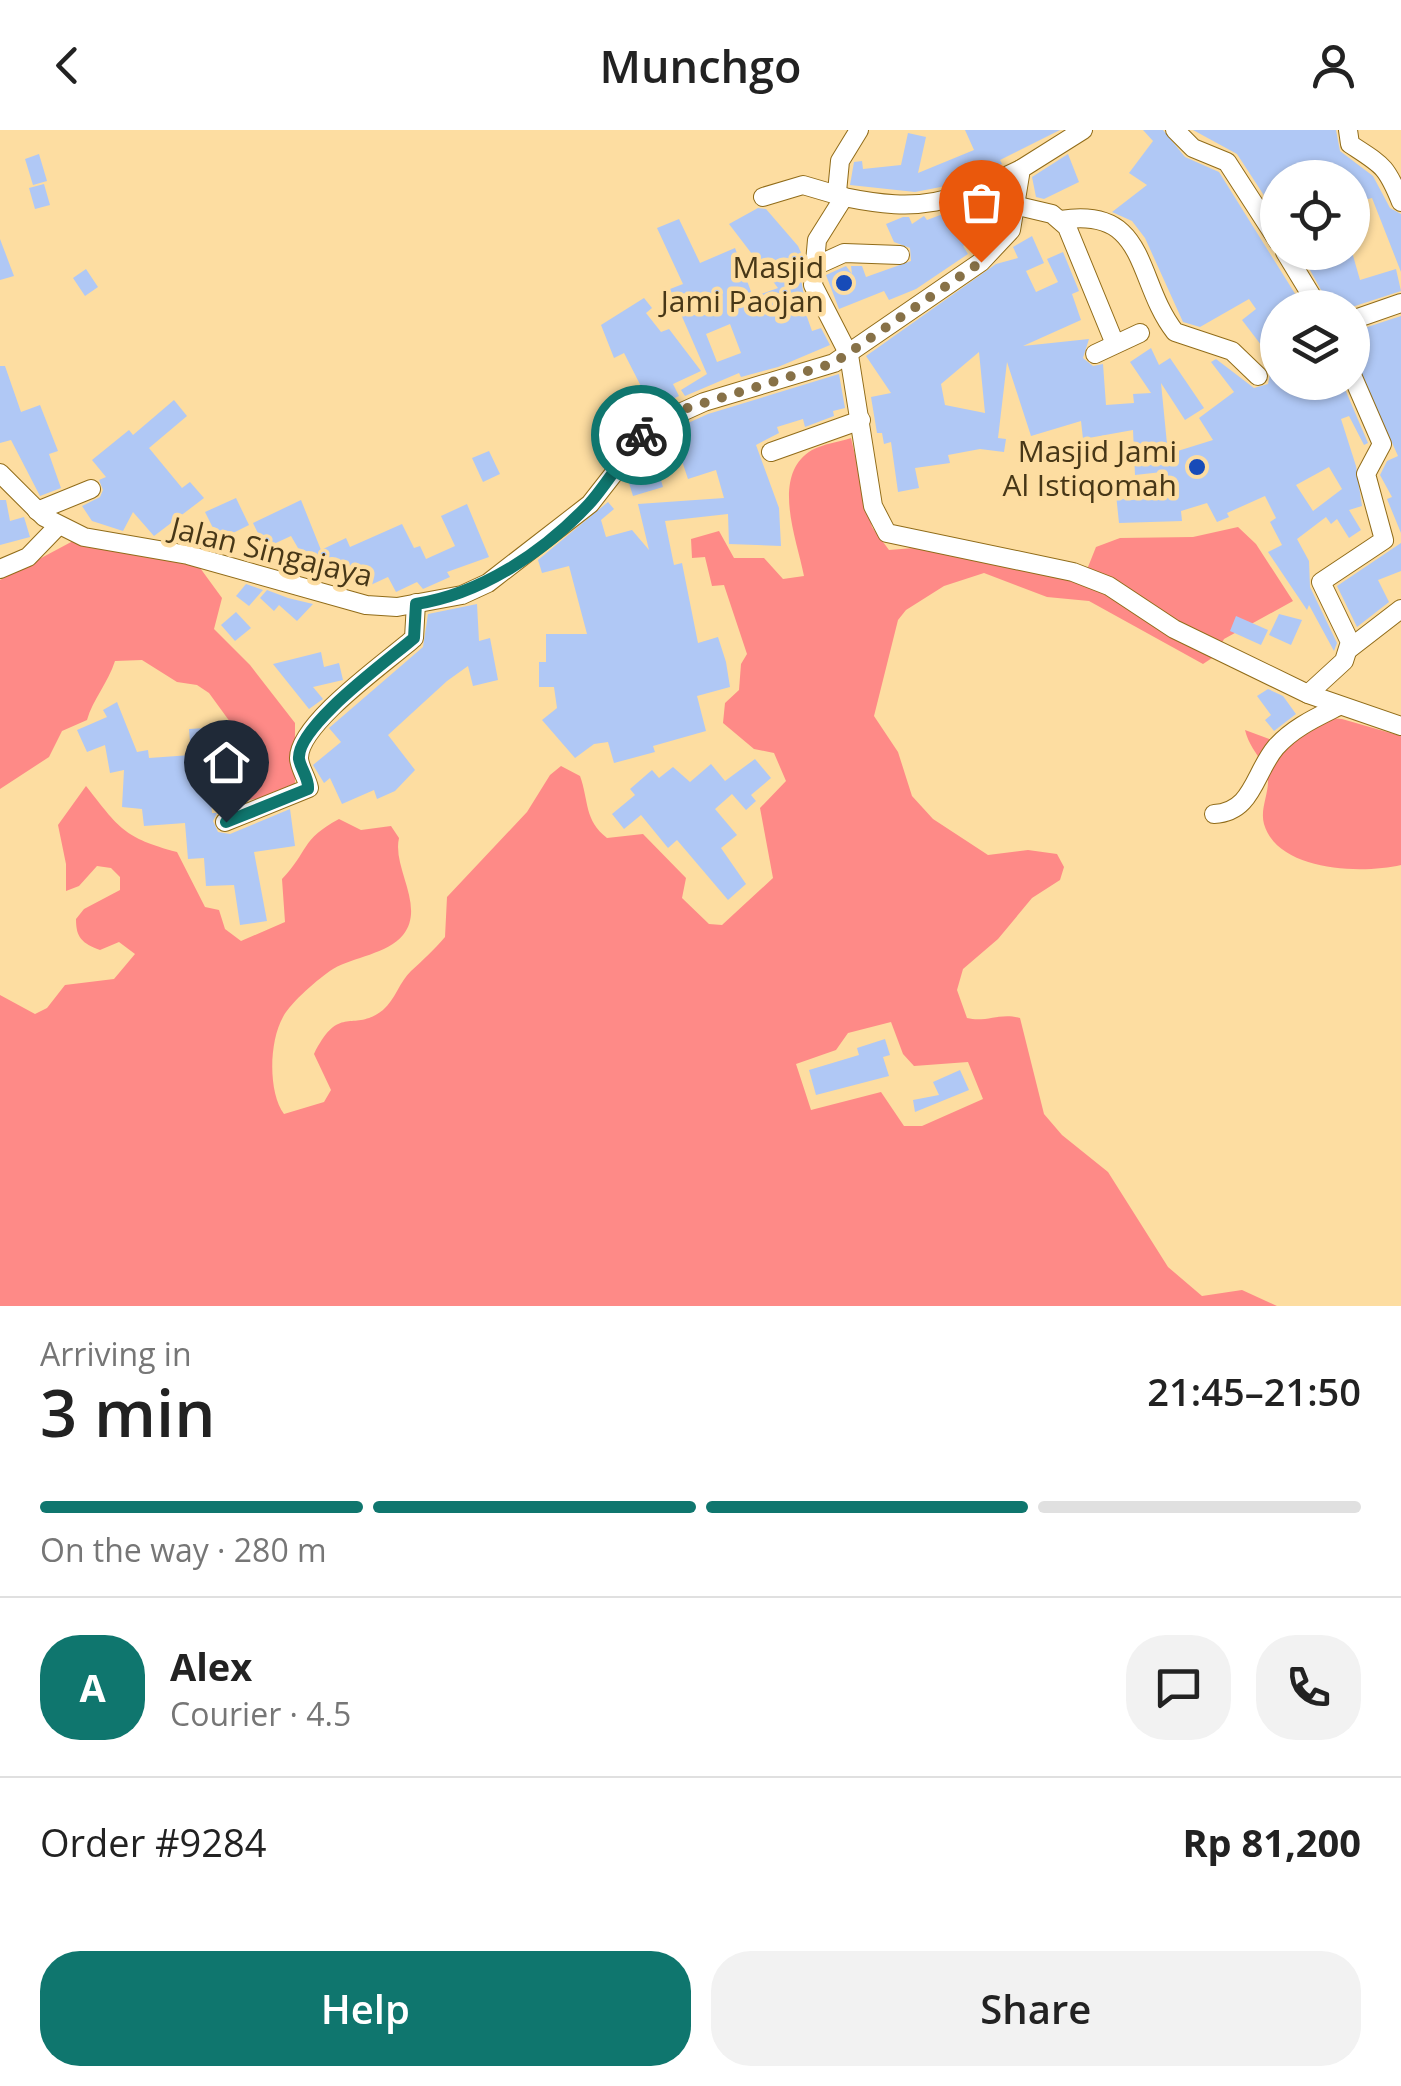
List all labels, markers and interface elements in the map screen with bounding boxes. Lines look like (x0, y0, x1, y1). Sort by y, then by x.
text: Munchgo (600, 35, 801, 96)
icon: back (40, 38, 95, 93)
icon: person (1306, 38, 1361, 93)
pin (939, 160, 1024, 263)
map controls (1260, 160, 1370, 400)
button: locate (1260, 160, 1370, 270)
icon: bag (954, 175, 1009, 230)
place label: Masjid Jami Paojan (658, 246, 824, 321)
marker: Masjid Jami Paojan (833, 272, 855, 294)
button: layers (1260, 290, 1370, 400)
courier (591, 385, 691, 485)
icon: bike (614, 408, 669, 463)
place label: Masjid Jami Al Istiqomah (1002, 430, 1177, 505)
marker: Masjid Jami Al Istiqomah (1186, 456, 1208, 478)
street label: Jalan Singajaya (164, 505, 377, 596)
pin (184, 720, 269, 823)
icon: home (199, 735, 254, 790)
text: Arriving in (40, 1332, 192, 1375)
text: 21:45–21:50 (1147, 1365, 1361, 1417)
text: 3 min (40, 1368, 215, 1456)
text: On the way · 280 m (40, 1528, 327, 1571)
button: chat (1126, 1635, 1231, 1740)
button: phone (1256, 1635, 1361, 1740)
text: Alex (170, 1640, 252, 1692)
text: A (79, 1661, 106, 1713)
text: Courier · 4.5 (170, 1692, 351, 1735)
text: Order #9284 (40, 1816, 267, 1868)
text: Rp 81,200 (1183, 1816, 1361, 1868)
button: Help (40, 1951, 691, 2066)
button: Share (711, 1951, 1361, 2066)

